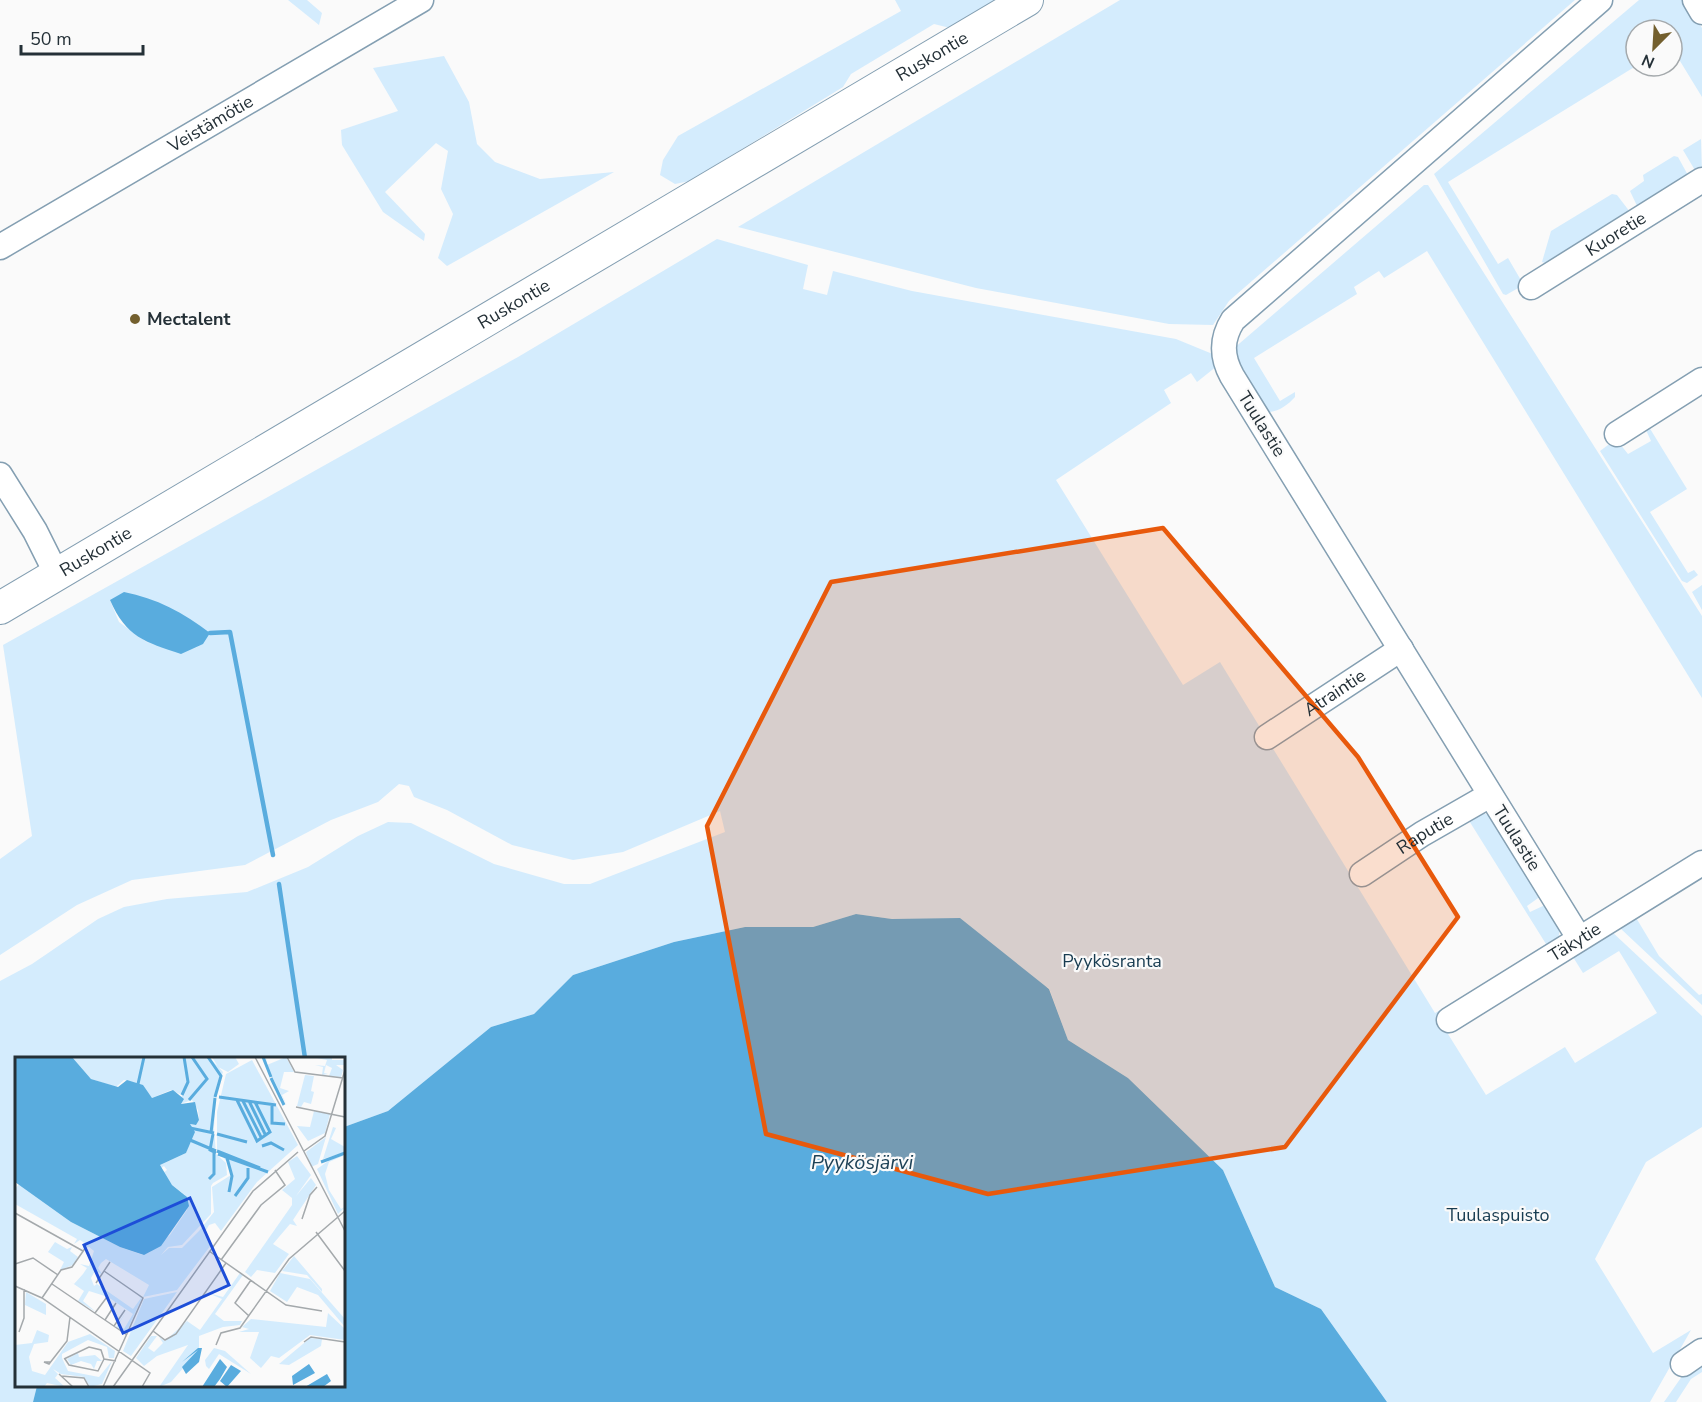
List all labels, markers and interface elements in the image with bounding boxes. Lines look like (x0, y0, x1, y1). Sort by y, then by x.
scale bar (21, 18, 142, 56)
north arrow (1624, 18, 1684, 78)
street label: Ruskontie (891, 26, 972, 87)
text: 50 m (30, 27, 72, 51)
text: N (1638, 48, 1658, 73)
street label: Veistämötie (163, 89, 257, 158)
street label: Kuoretie (1581, 206, 1651, 262)
street label: Ruskontie (473, 273, 554, 335)
place label: Mectalent (147, 307, 231, 331)
marker: Mectalent (128, 312, 142, 326)
street label: Tuulastie (1232, 387, 1292, 461)
street label: Ruskontie (55, 521, 136, 582)
street label: Atraintie (1299, 663, 1370, 722)
street label: Tuulastie (1487, 801, 1547, 875)
street label: Raputie (1392, 807, 1457, 860)
street label: Täkytie (1544, 917, 1605, 967)
park label: Pyykösranta (1062, 949, 1162, 973)
inset map (15, 1057, 345, 1387)
water label: Pyykösjärvi (811, 1149, 913, 1176)
park label: Tuulaspuisto (1447, 1203, 1549, 1227)

